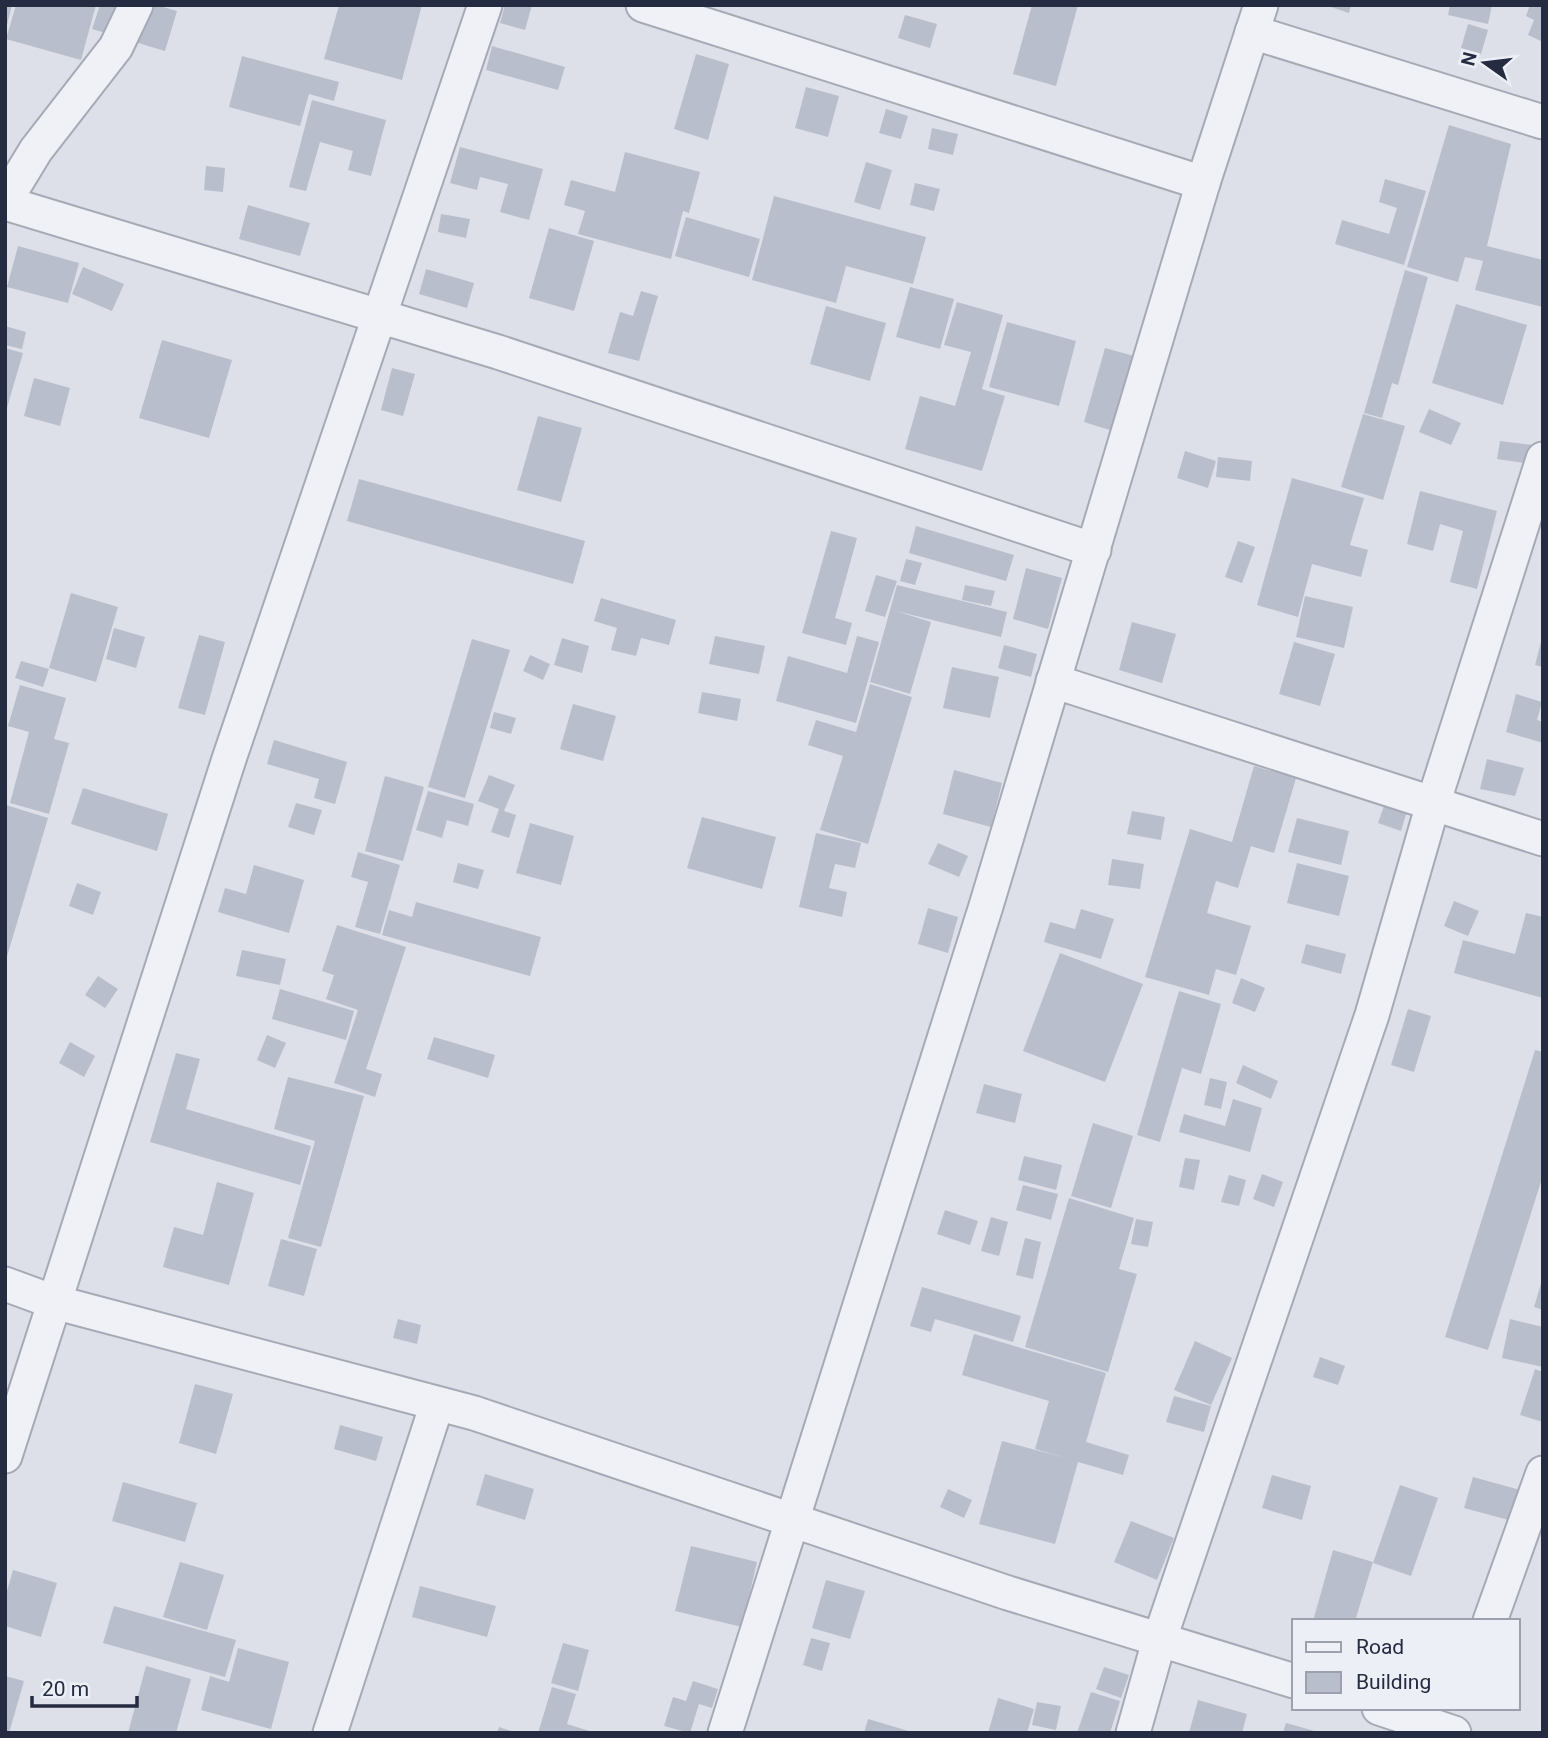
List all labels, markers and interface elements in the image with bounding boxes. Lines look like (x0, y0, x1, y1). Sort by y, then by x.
north arrow (1450, 28, 1520, 98)
text: N (1456, 50, 1482, 68)
legend (1292, 1619, 1520, 1710)
text: Road (1356, 1635, 1404, 1659)
scale bar (32, 1664, 136, 1708)
text: Building (1356, 1670, 1431, 1694)
text: 20 m (42, 1677, 89, 1701)

